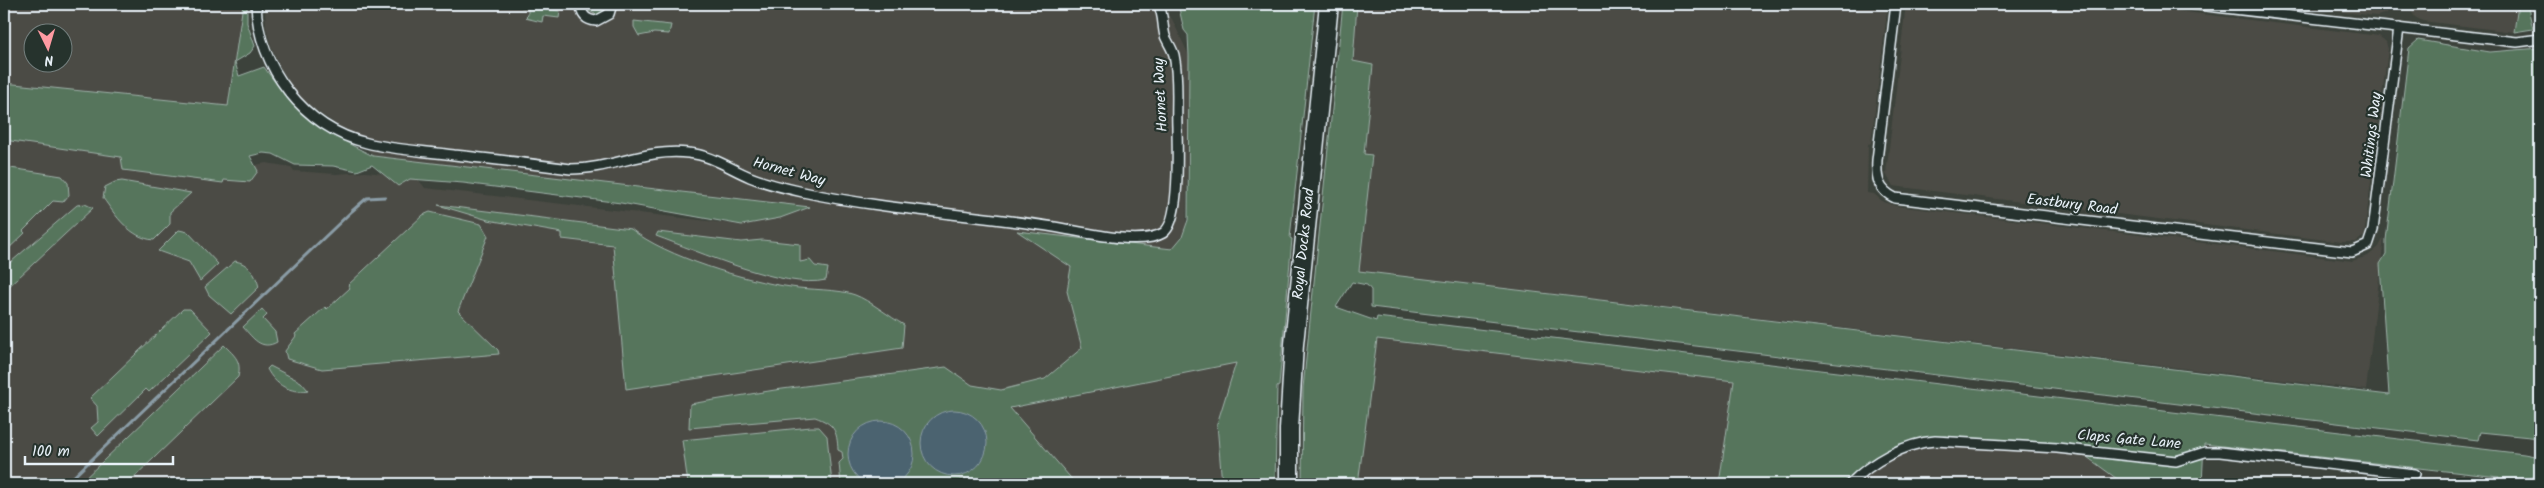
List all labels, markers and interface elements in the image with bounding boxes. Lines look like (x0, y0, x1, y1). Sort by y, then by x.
north arrow (22, 22, 72, 72)
text: N (44, 49, 54, 71)
street label: Hornet Way (1147, 56, 1175, 133)
street label: Whitings Way (2355, 90, 2389, 179)
street label: Hornet Way (750, 151, 829, 193)
street label: Royal Docks Road (1286, 187, 1322, 301)
street label: Eastbury Road (2025, 188, 2119, 223)
street label: Claps Gate Lane (2076, 424, 2182, 457)
scale bar (25, 433, 172, 465)
text: 100 m (32, 440, 70, 464)

